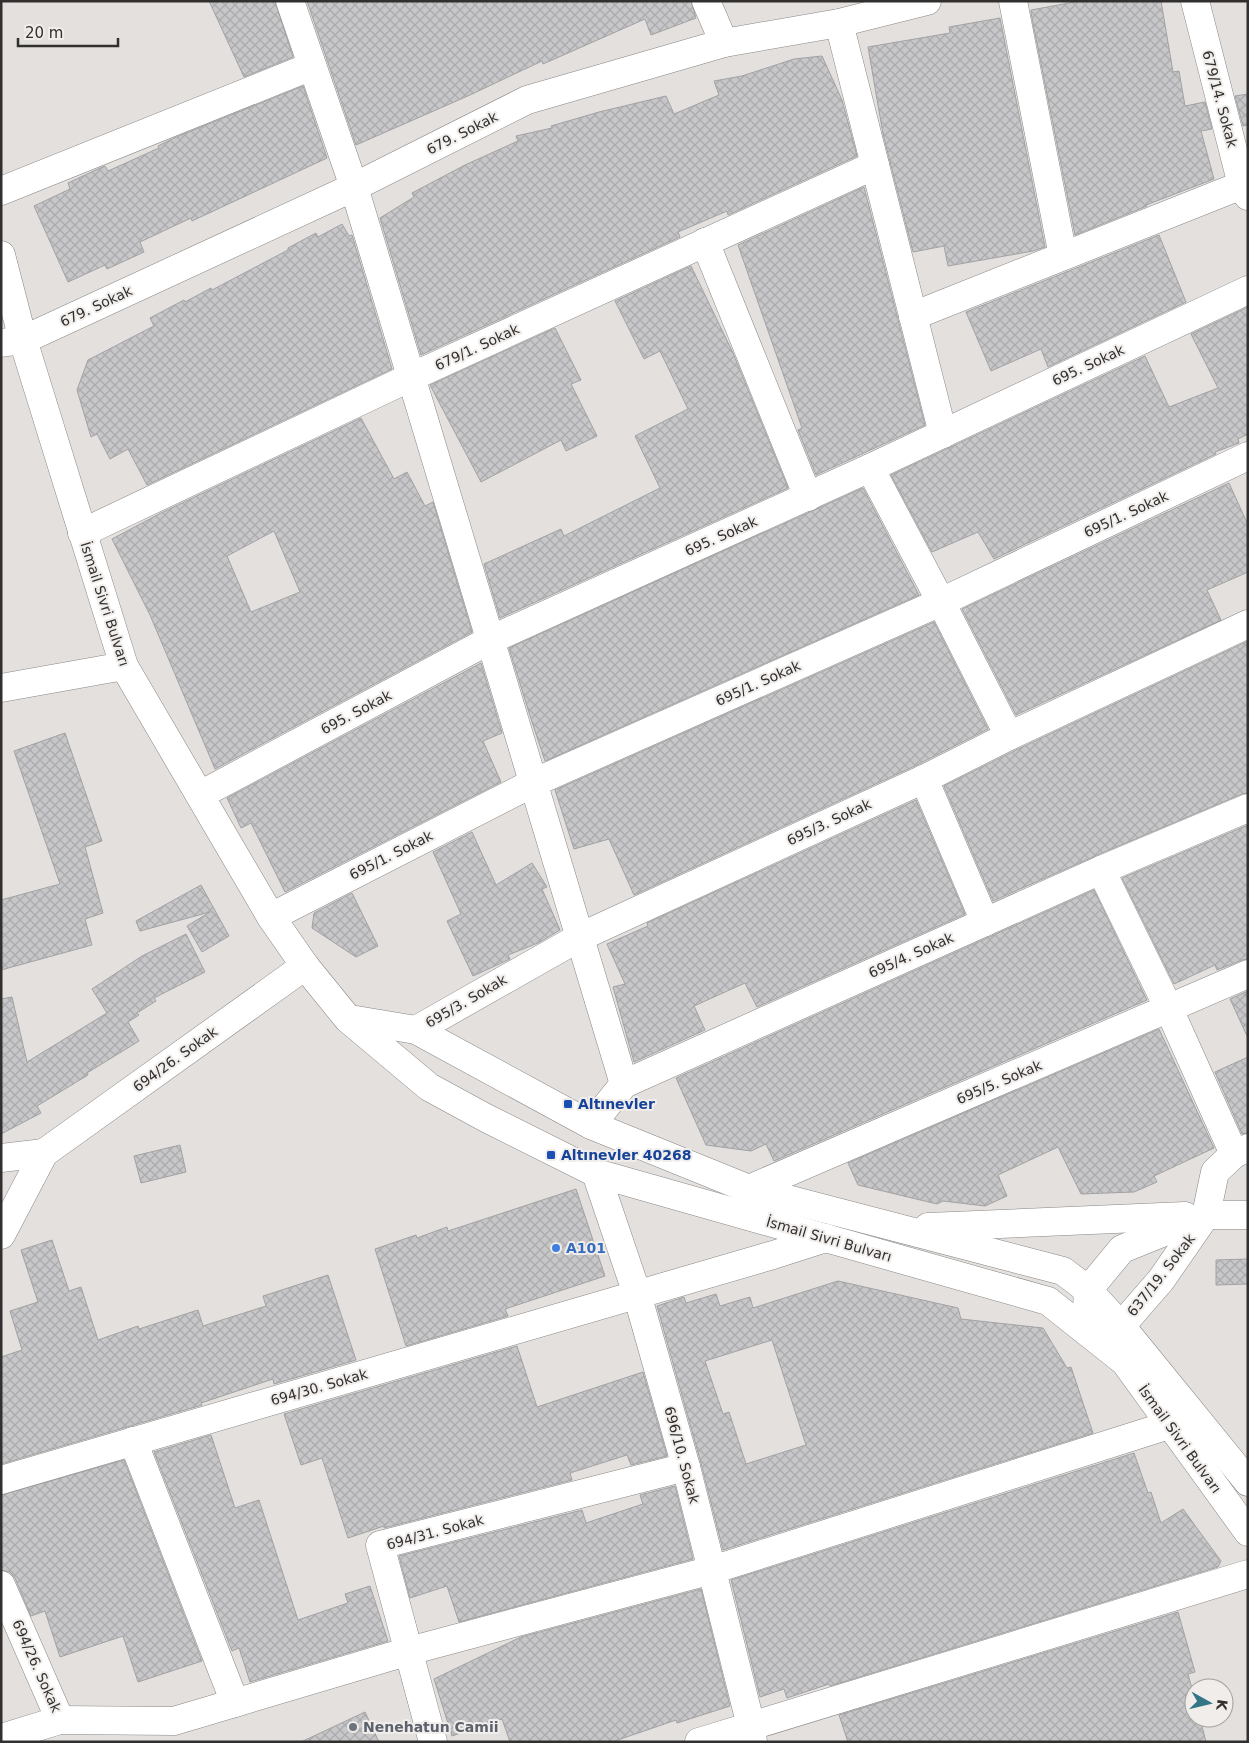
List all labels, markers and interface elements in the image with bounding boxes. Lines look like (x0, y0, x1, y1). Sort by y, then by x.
scale bar (18, 15, 118, 47)
text: 20 m (25, 24, 63, 42)
street label: 679/14. Sokak (1199, 49, 1241, 150)
street label: 679. Sokak (424, 108, 501, 158)
street label: 679. Sokak (57, 282, 135, 330)
street label: 679/1. Sokak (432, 320, 523, 374)
street label: 695. Sokak (1049, 341, 1127, 389)
street label: 695/1. Sokak (1081, 487, 1172, 541)
street label: 695. Sokak (682, 513, 761, 559)
street label: İsmail Sivri Bulvarı (77, 539, 134, 668)
street label: 695/1. Sokak (713, 657, 804, 709)
street label: 695. Sokak (318, 686, 395, 737)
street label: 695/3. Sokak (784, 795, 875, 849)
street label: 695/1. Sokak (347, 827, 436, 883)
street label: 695/4. Sokak (866, 929, 957, 981)
street label: 695/3. Sokak (422, 971, 510, 1031)
street label: 694/26. Sokak (130, 1023, 221, 1095)
street label: 695/5. Sokak (954, 1056, 1045, 1107)
place label: Altınevler (578, 1096, 655, 1112)
marker: Altınevler (562, 1098, 574, 1110)
place label: Altınevler 40268 (561, 1147, 692, 1163)
marker: Altınevler 40268 (545, 1149, 557, 1161)
street label: İsmail Sivri Bulvarı (764, 1212, 894, 1265)
street label: 637/19. Sokak (1124, 1230, 1199, 1319)
place label: A101 (566, 1240, 606, 1256)
marker: A101 (550, 1242, 562, 1254)
street label: 694/30. Sokak (269, 1365, 370, 1408)
street label: İsmail Sivri Bulvarı (1135, 1381, 1225, 1496)
street label: 696/10. Sokak (661, 1405, 703, 1506)
street label: 694/31. Sokak (385, 1511, 486, 1553)
street label: 694/26. Sokak (9, 1617, 65, 1716)
north arrow (1184, 1678, 1234, 1728)
text: K (1213, 1698, 1231, 1712)
place label: Nenehatun Camii (363, 1719, 499, 1735)
marker: Nenehatun Camii (347, 1721, 359, 1733)

